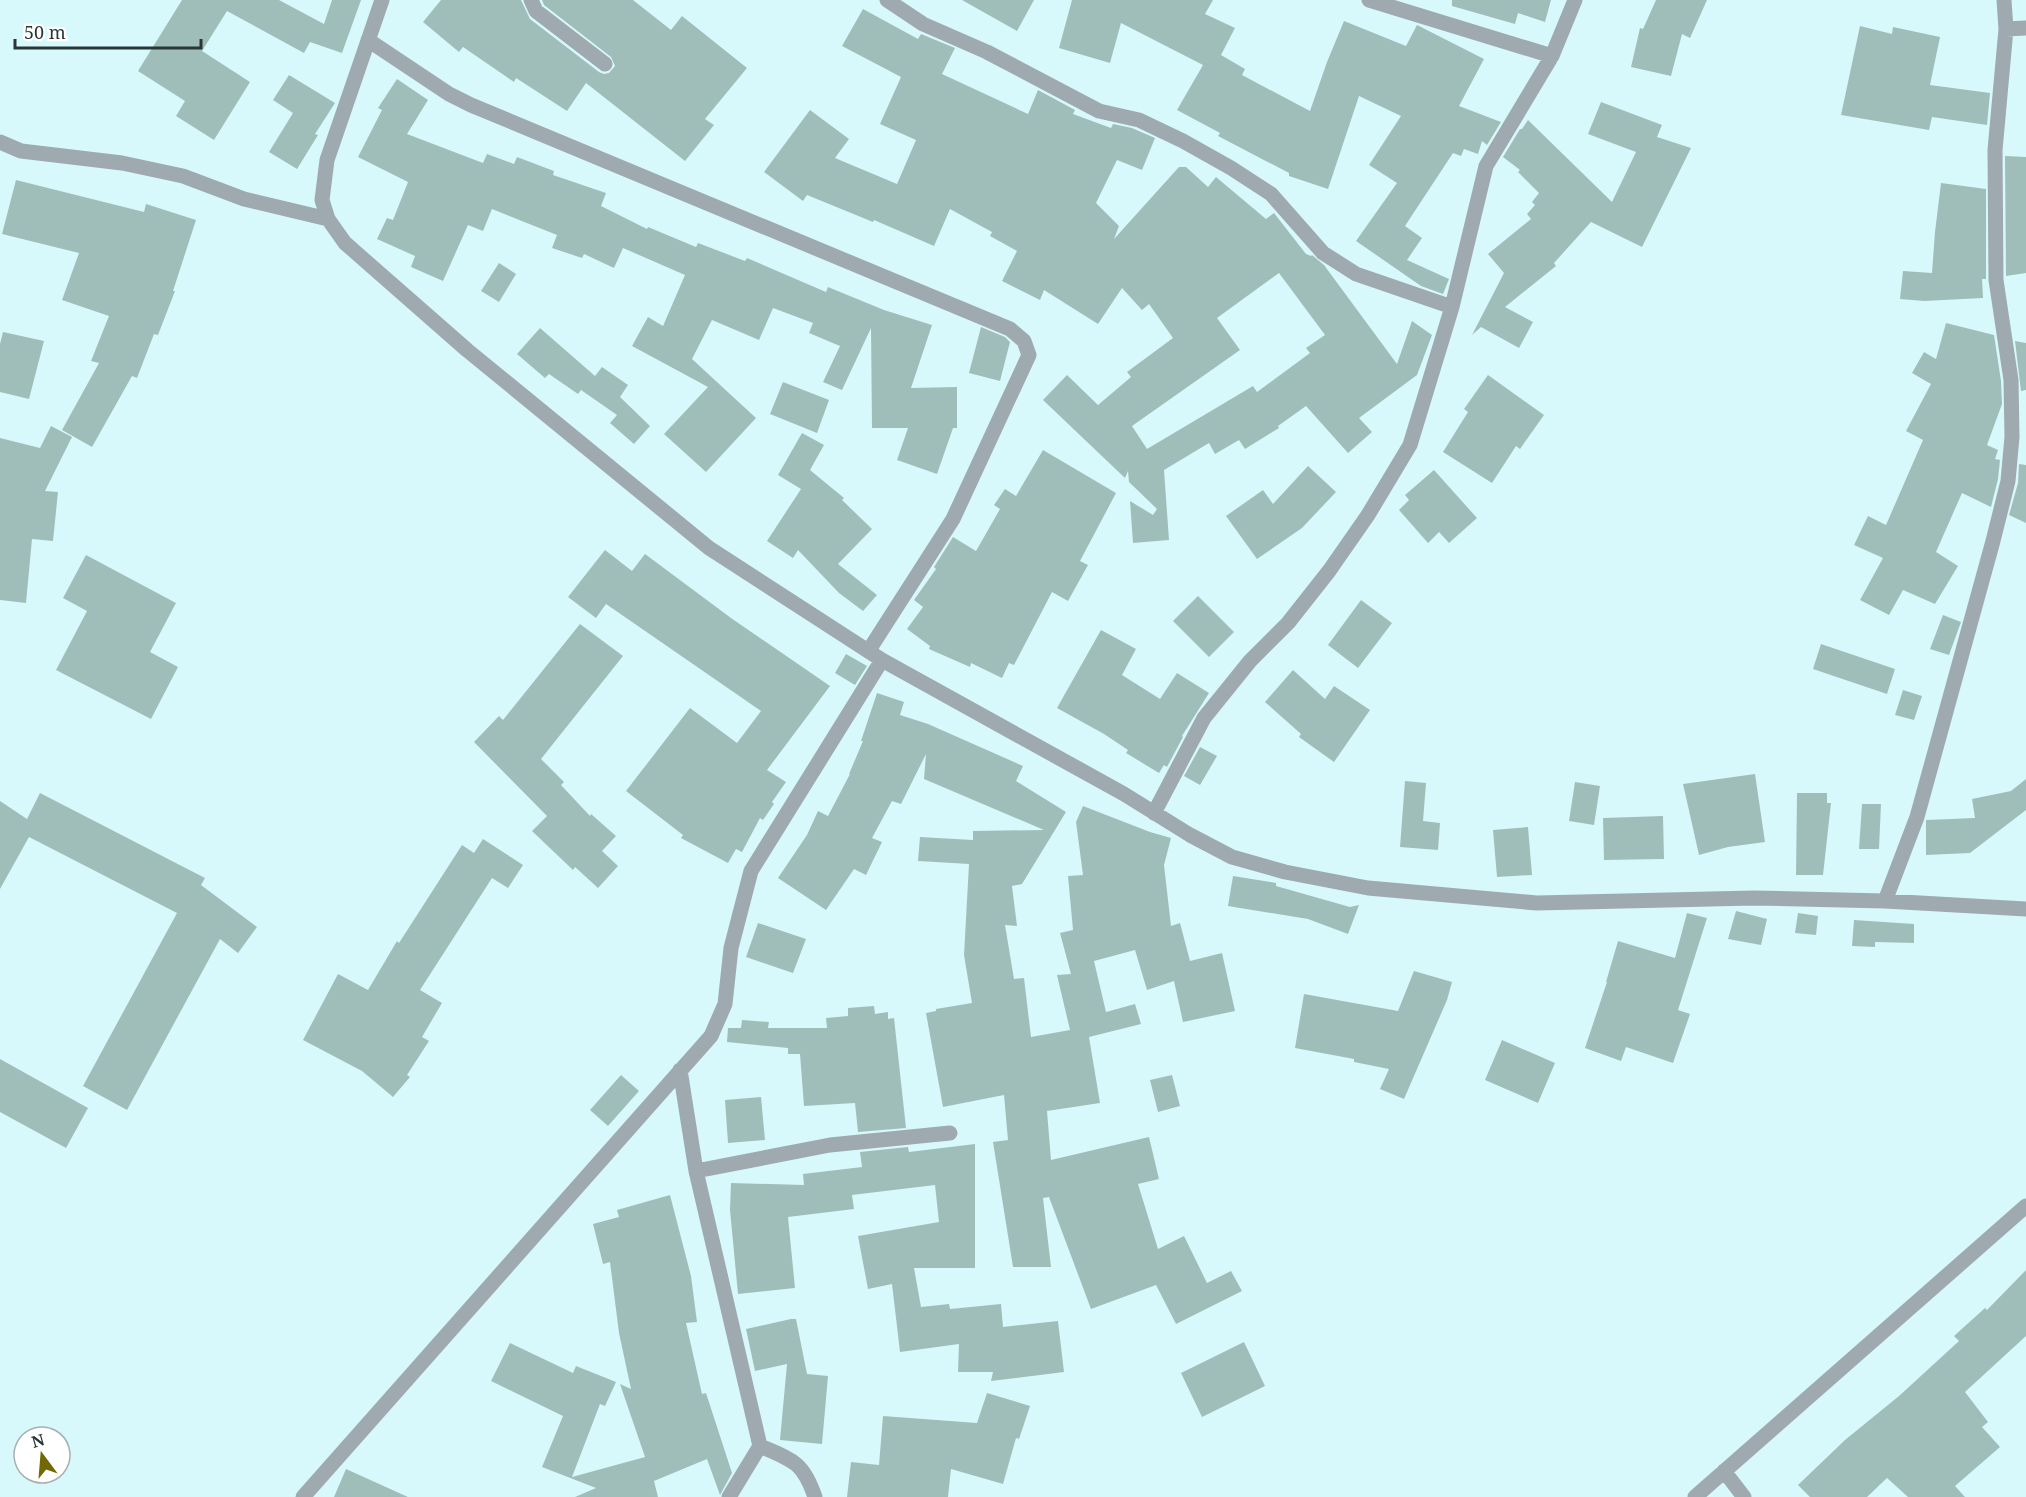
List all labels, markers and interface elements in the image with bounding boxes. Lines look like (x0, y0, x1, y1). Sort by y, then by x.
scale bar (15, 12, 201, 50)
text: 50 m (24, 20, 66, 44)
north arrow (12, 1425, 72, 1485)
text: N (29, 1428, 47, 1453)

